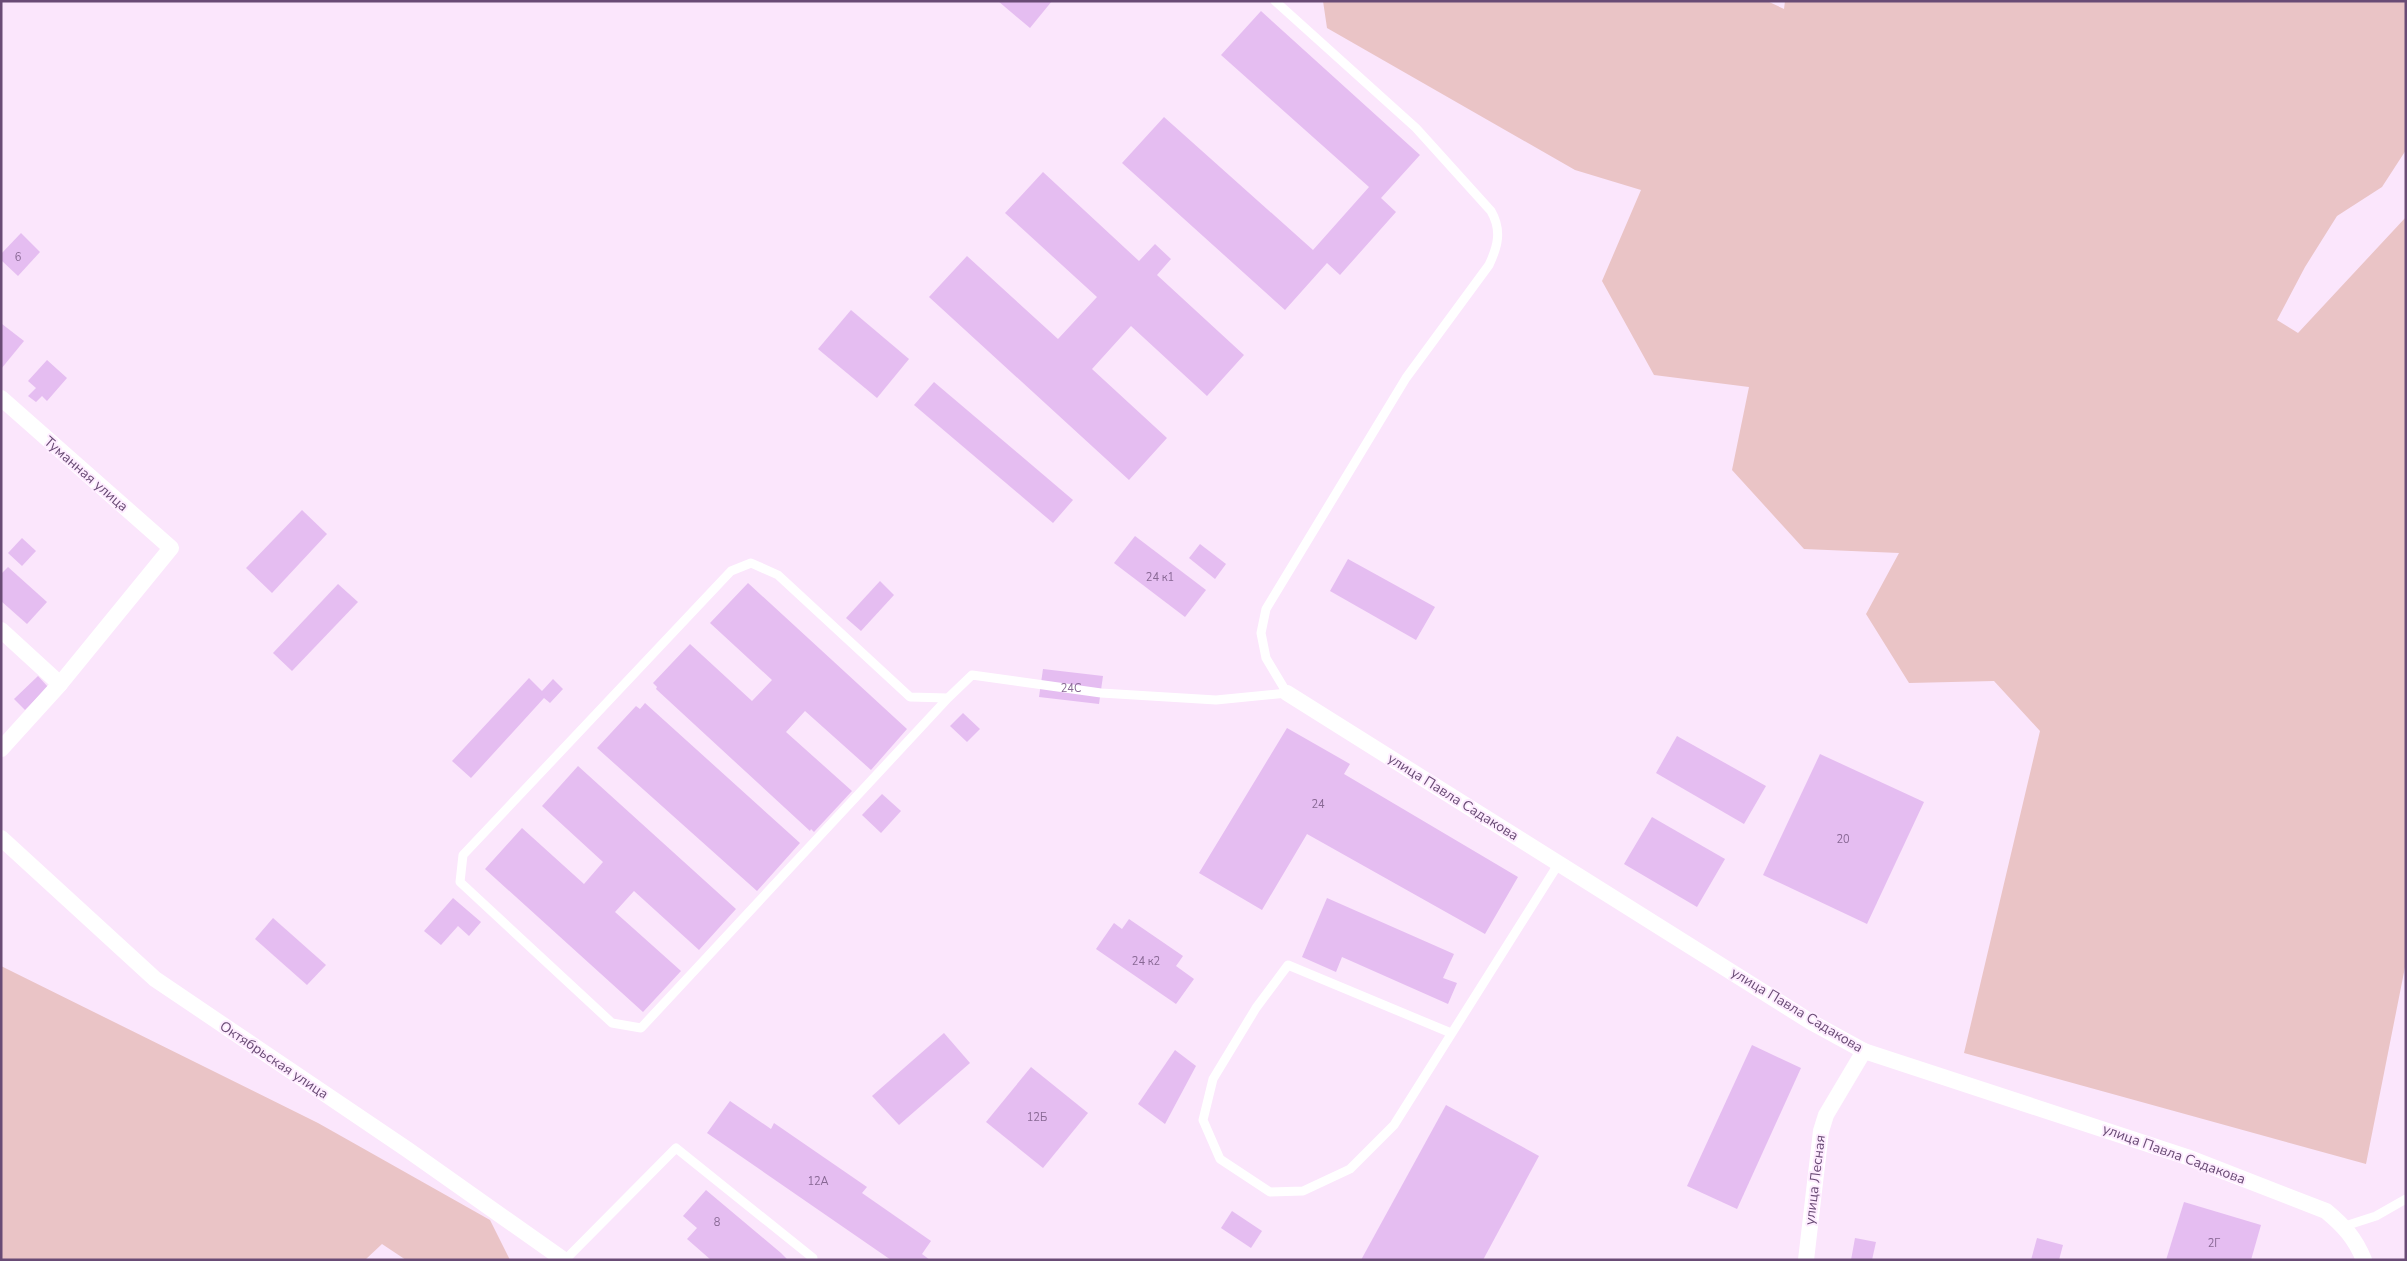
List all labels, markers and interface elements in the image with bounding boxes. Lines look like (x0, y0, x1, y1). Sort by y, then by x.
house number: 6 (15, 250, 22, 265)
street label: Туманная улица (40, 432, 132, 516)
house number: 24 к1 (1146, 570, 1174, 585)
house number: 24С (1061, 681, 1081, 696)
street label: улица Павла Садакова (1384, 749, 1522, 845)
house number: 24 (1311, 797, 1325, 812)
house number: 20 (1836, 832, 1850, 847)
house number: 24 к2 (1132, 954, 1160, 969)
street label: улица Павла Садакова (1727, 963, 1867, 1057)
street label: Октябрьская улица (216, 1017, 332, 1103)
house number: 12Б (1027, 1110, 1047, 1125)
street label: улица Павла Садакова (2100, 1119, 2248, 1189)
street label: улица Лесная (1800, 1134, 1830, 1226)
house number: 12А (807, 1174, 829, 1189)
house number: 8 (714, 1215, 721, 1230)
house number: 2Г (2208, 1236, 2220, 1251)

